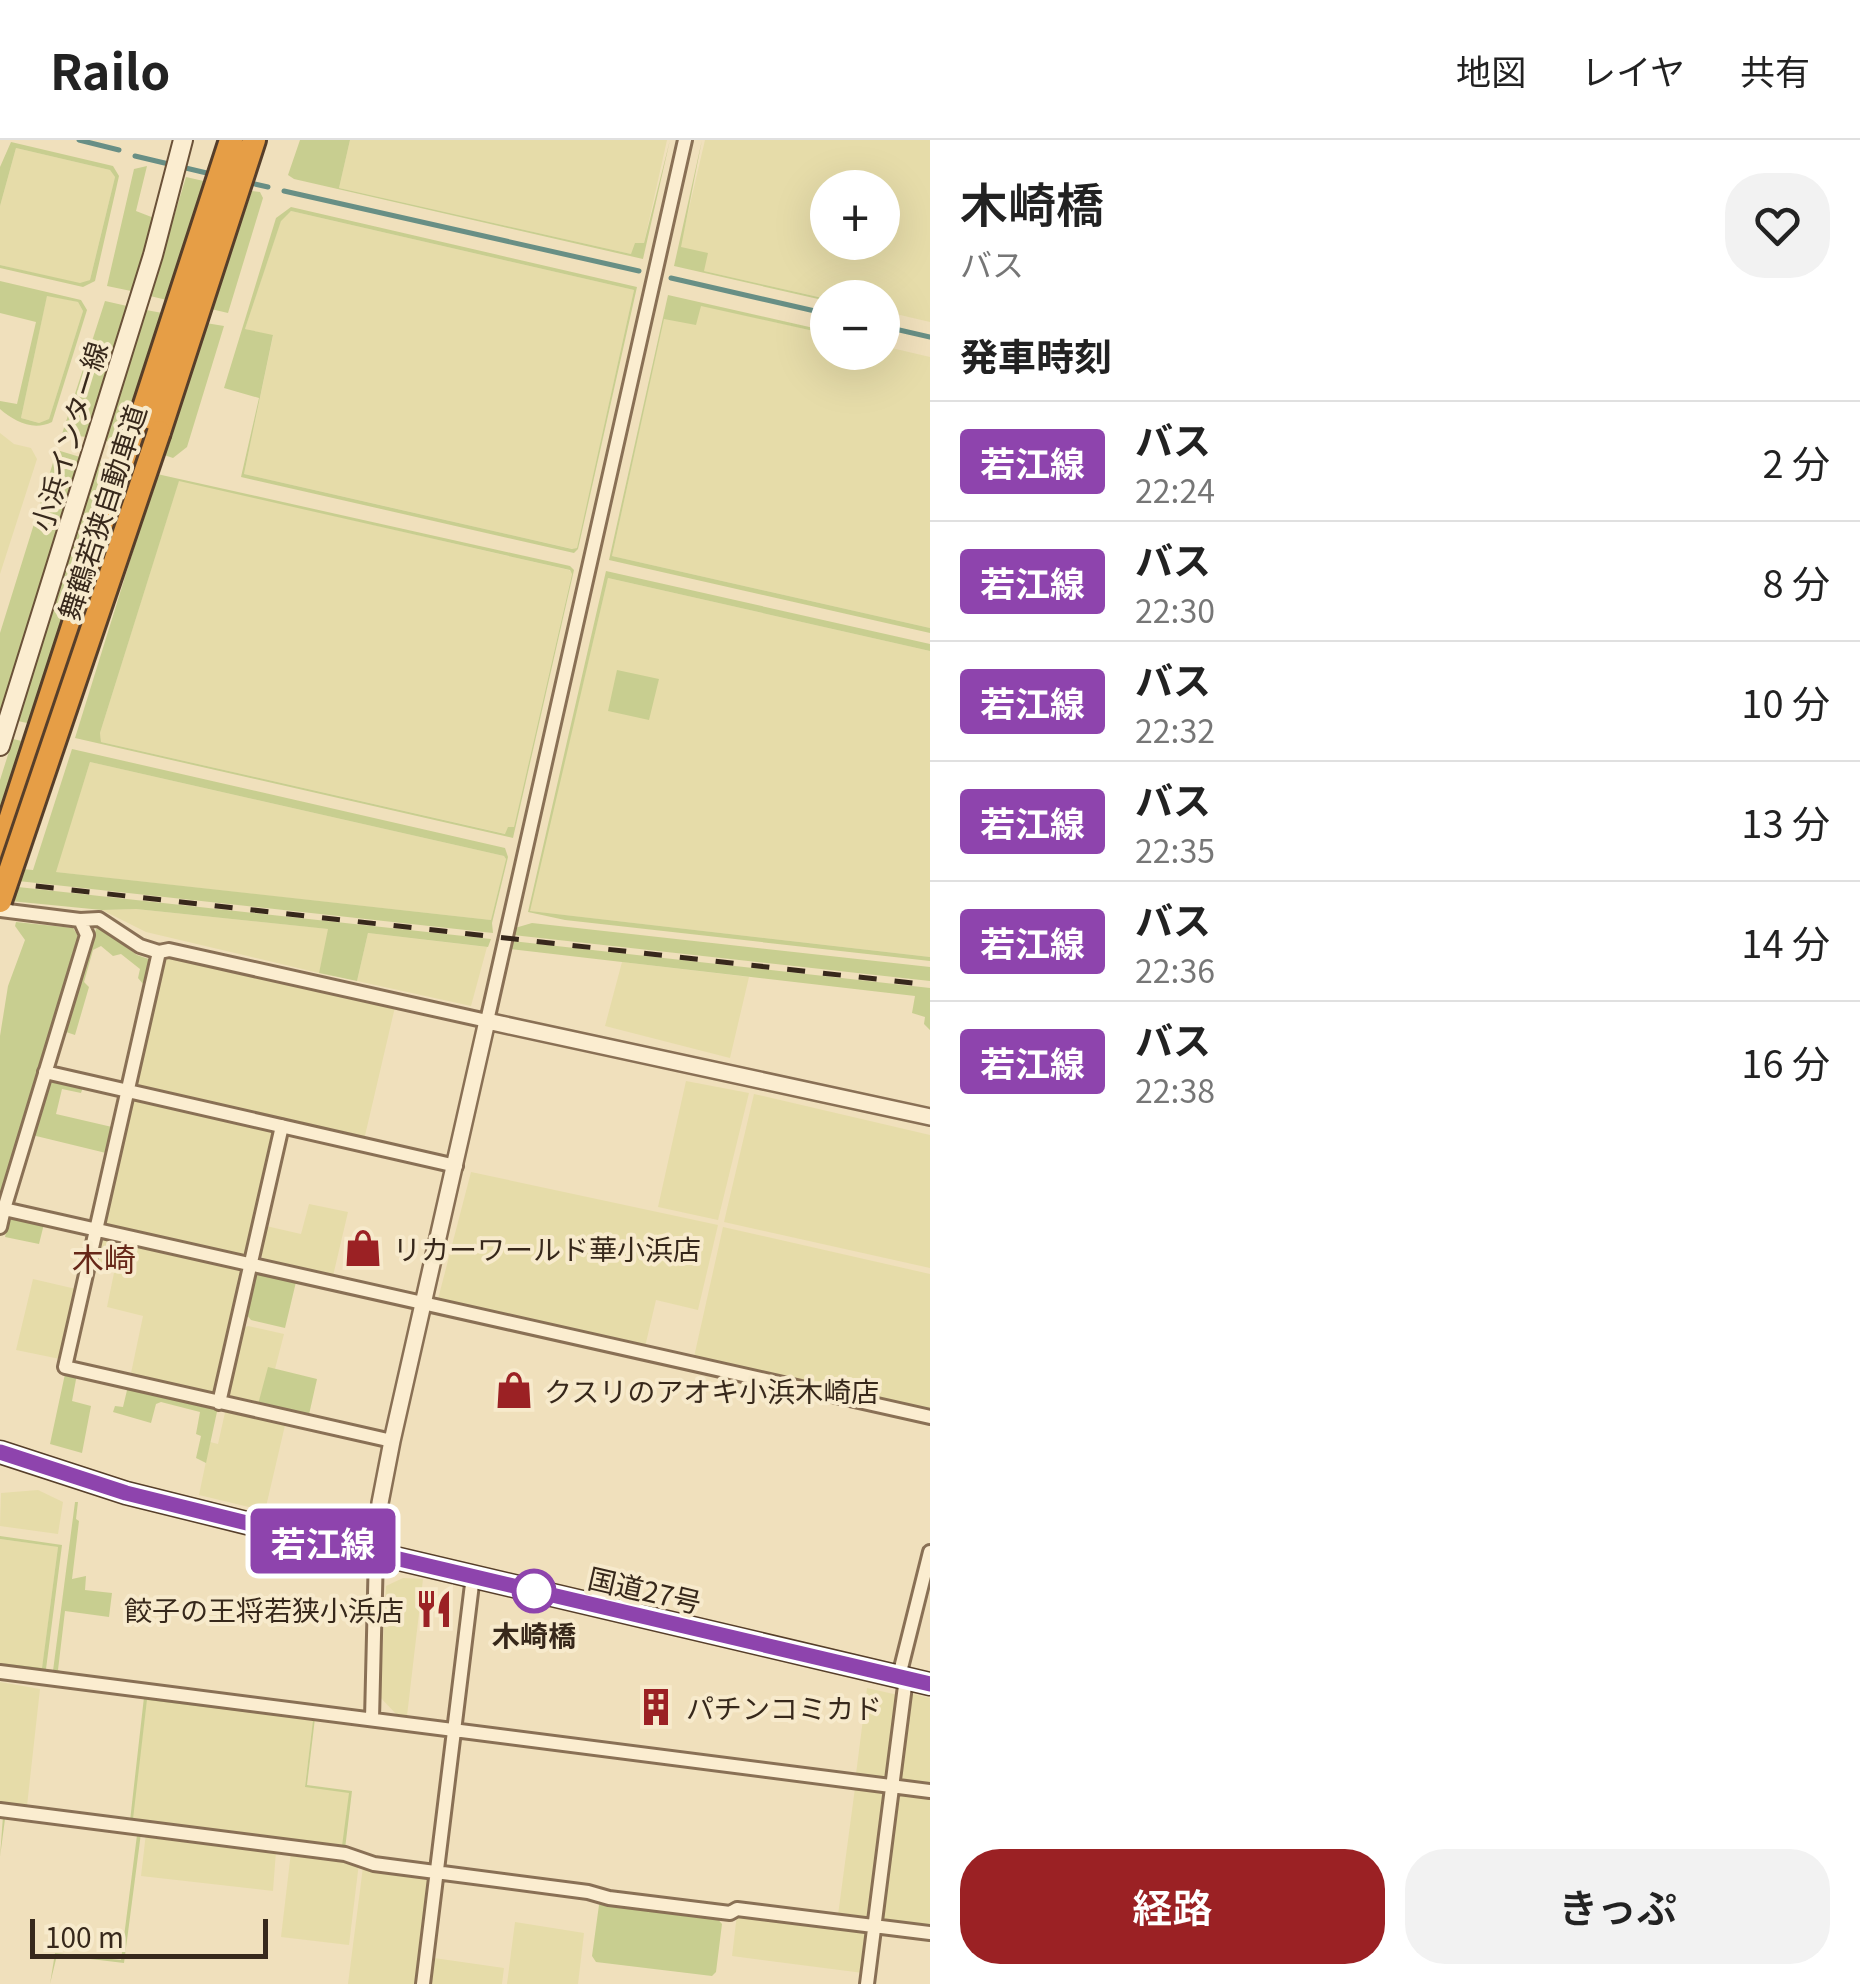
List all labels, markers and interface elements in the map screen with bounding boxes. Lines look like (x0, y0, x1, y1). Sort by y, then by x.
text: Railo (50, 34, 170, 104)
text: 地図 (1456, 44, 1526, 95)
text: レイヤ (1581, 44, 1685, 95)
text: 共有 (1740, 44, 1810, 95)
text: 木崎橋 (960, 167, 1104, 237)
map controls (810, 170, 900, 370)
button: + (810, 170, 900, 260)
button: heart (1725, 173, 1830, 278)
text: バス (960, 240, 1024, 286)
button: − (810, 280, 900, 370)
text: 発車時刻 (960, 327, 1112, 382)
street label: 小浜インター線 (20, 336, 116, 536)
street label: 舞鶴若狭自動車道 (47, 399, 155, 625)
text: バス (1135, 411, 1211, 466)
text: 2 分 (1762, 434, 1830, 489)
text: 若江線 (980, 436, 1085, 487)
text: 22:24 (1135, 466, 1215, 512)
text: バス (1135, 531, 1211, 586)
text: 8 分 (1762, 554, 1830, 609)
text: 若江線 (980, 556, 1085, 607)
text: 22:30 (1135, 586, 1215, 632)
text: バス (1135, 651, 1211, 706)
text: 10 分 (1741, 674, 1830, 729)
text: 若江線 (980, 676, 1085, 727)
text: 22:32 (1135, 706, 1215, 752)
text: バス (1135, 771, 1211, 826)
text: 13 分 (1741, 794, 1830, 849)
text: 若江線 (980, 796, 1085, 847)
text: 22:35 (1135, 826, 1215, 872)
text: バス (1135, 891, 1211, 946)
text: 14 分 (1741, 914, 1830, 969)
text: 若江線 (980, 916, 1085, 967)
text: 22:36 (1135, 946, 1215, 992)
text: バス (1135, 1011, 1211, 1066)
text: 16 分 (1741, 1034, 1830, 1089)
text: 若江線 (980, 1036, 1085, 1087)
text: 22:38 (1135, 1066, 1215, 1112)
shop icon: リカーワールド華小浜店 (342, 1227, 384, 1269)
place label: リカーワールド華小浜店 (393, 1228, 701, 1268)
district label: 木崎 (72, 1234, 136, 1280)
shop icon: クスリのアオキ小浜木崎店 (493, 1369, 535, 1411)
place label: クスリのアオキ小浜木崎店 (544, 1370, 879, 1410)
line badge: 若江線 (266, 1508, 380, 1574)
text: 若江線 (270, 1516, 376, 1567)
street label: 国道27号 (584, 1557, 706, 1621)
marker: 木崎橋 (513, 1570, 555, 1612)
restaurant icon: 餃子の王将若狭小浜店 (413, 1588, 455, 1630)
place label: 餃子の王将若狭小浜店 (124, 1589, 404, 1629)
place label: 木崎橋 (492, 1614, 576, 1654)
building icon: パチンコミカド (635, 1686, 677, 1728)
place label: パチンコミカド (686, 1687, 882, 1727)
button: 経路 (960, 1849, 1385, 1964)
button: きっぷ (1405, 1849, 1830, 1964)
scale bar (30, 1914, 268, 1958)
text: 100 m (45, 1916, 124, 1956)

